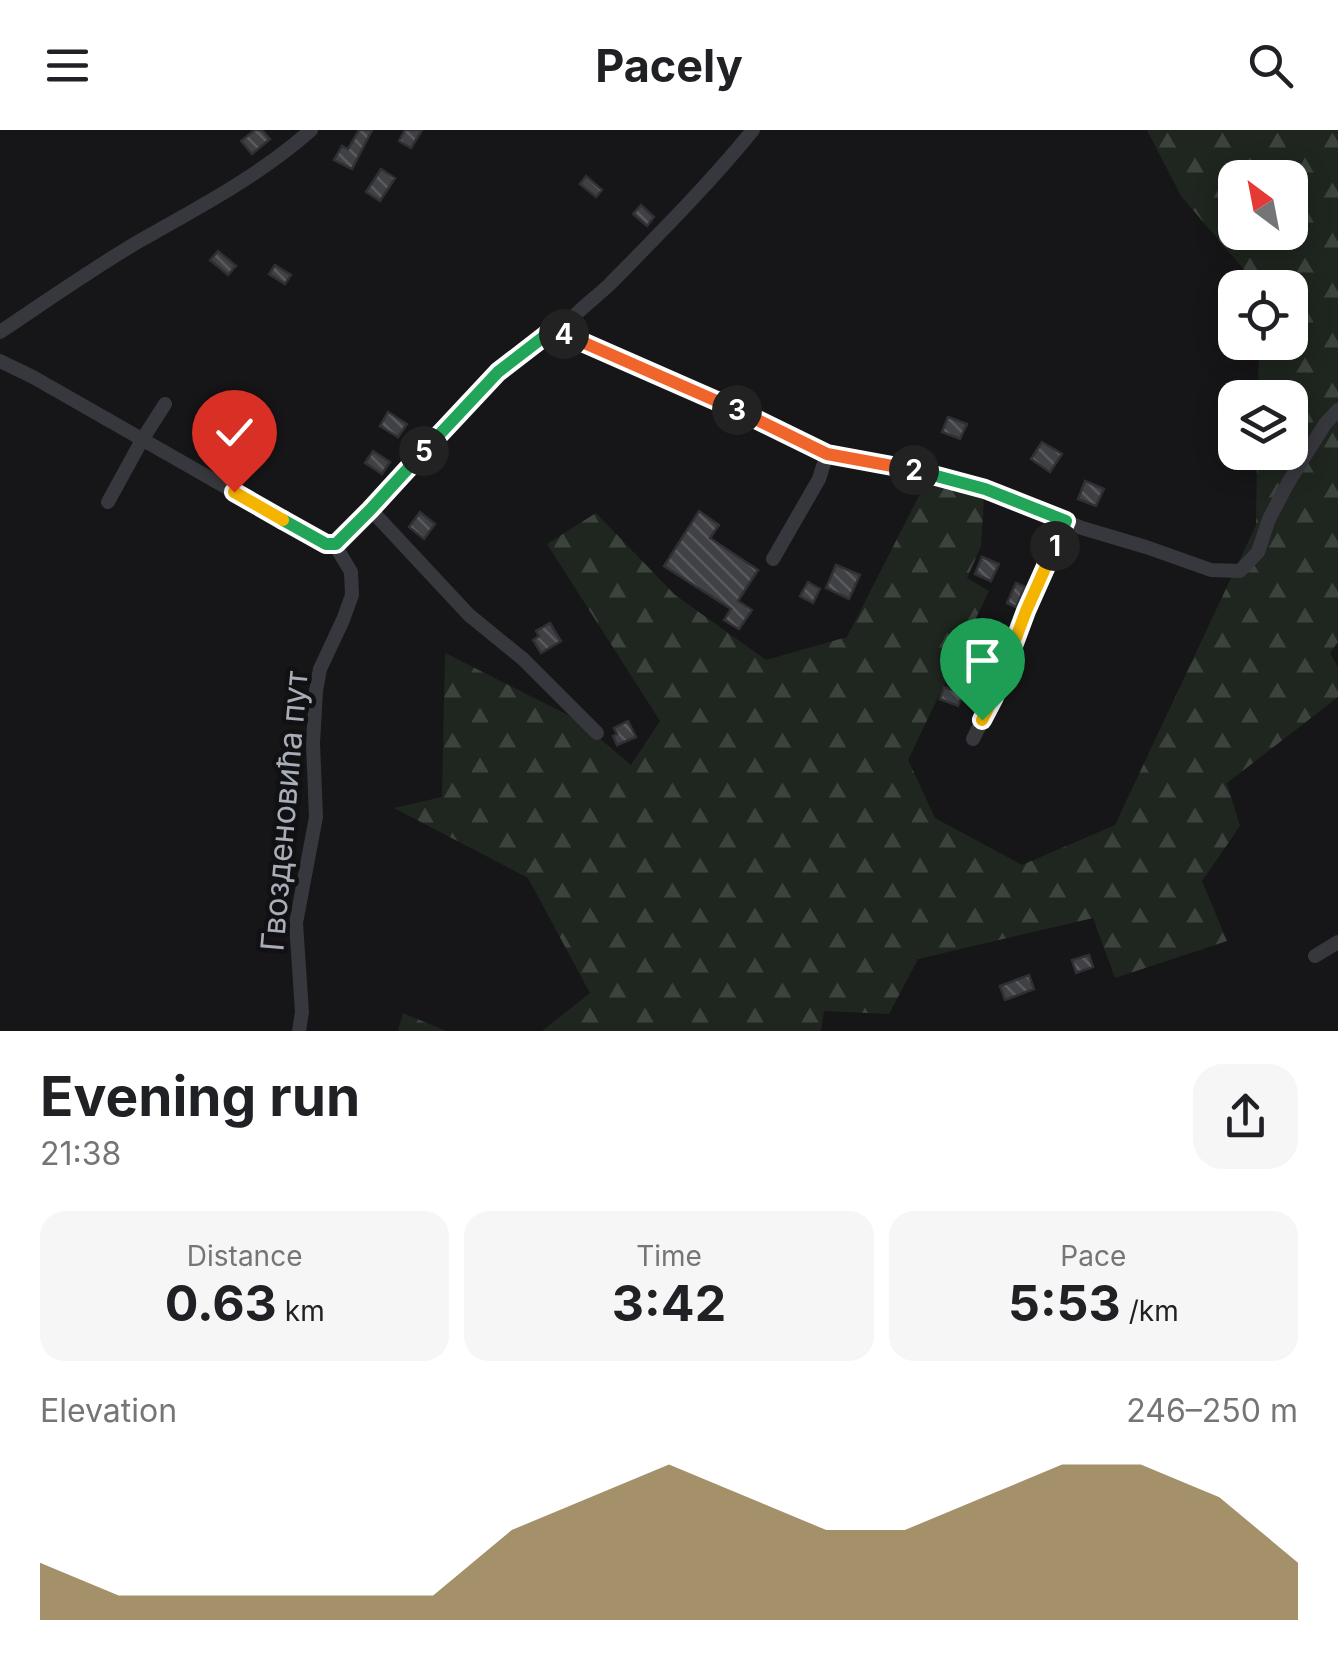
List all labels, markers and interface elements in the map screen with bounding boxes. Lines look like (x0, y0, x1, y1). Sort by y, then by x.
icon: menu (40, 38, 95, 93)
text: Pacely (595, 38, 743, 93)
icon: search (1243, 38, 1298, 93)
north arrow (1218, 160, 1308, 250)
map controls (1218, 160, 1308, 470)
button: locate (1218, 270, 1308, 360)
pin: 4 (539, 309, 589, 359)
text: 4 (555, 317, 573, 351)
button: layers (1218, 380, 1308, 470)
pin: 3 (712, 385, 762, 435)
pin (192, 390, 277, 493)
text: 3 (728, 393, 746, 427)
icon: check (207, 405, 262, 460)
pin: 5 (399, 426, 449, 476)
text: 5 (415, 434, 433, 468)
pin: 2 (889, 445, 939, 495)
text: 2 (905, 453, 923, 487)
pin: 1 (1030, 521, 1080, 571)
text: 1 (1049, 529, 1061, 563)
pin (940, 618, 1025, 721)
icon: arrive (955, 633, 1010, 688)
street label: Гвозденовића пут (252, 669, 316, 953)
text: Evening run (40, 1063, 360, 1129)
button: share (1193, 1064, 1298, 1169)
text: 21:38 (40, 1134, 121, 1173)
text: Distance (187, 1239, 302, 1273)
text: Time (636, 1239, 702, 1273)
text: Pace (1060, 1239, 1126, 1273)
text: 0.63 (165, 1273, 277, 1333)
text: 3:42 (612, 1273, 726, 1333)
text: 5:53 (1008, 1273, 1121, 1333)
text: km (277, 1294, 325, 1328)
text: /km (1121, 1294, 1179, 1328)
text: Elevation (40, 1391, 177, 1430)
text: 246–250 m (1126, 1391, 1298, 1430)

